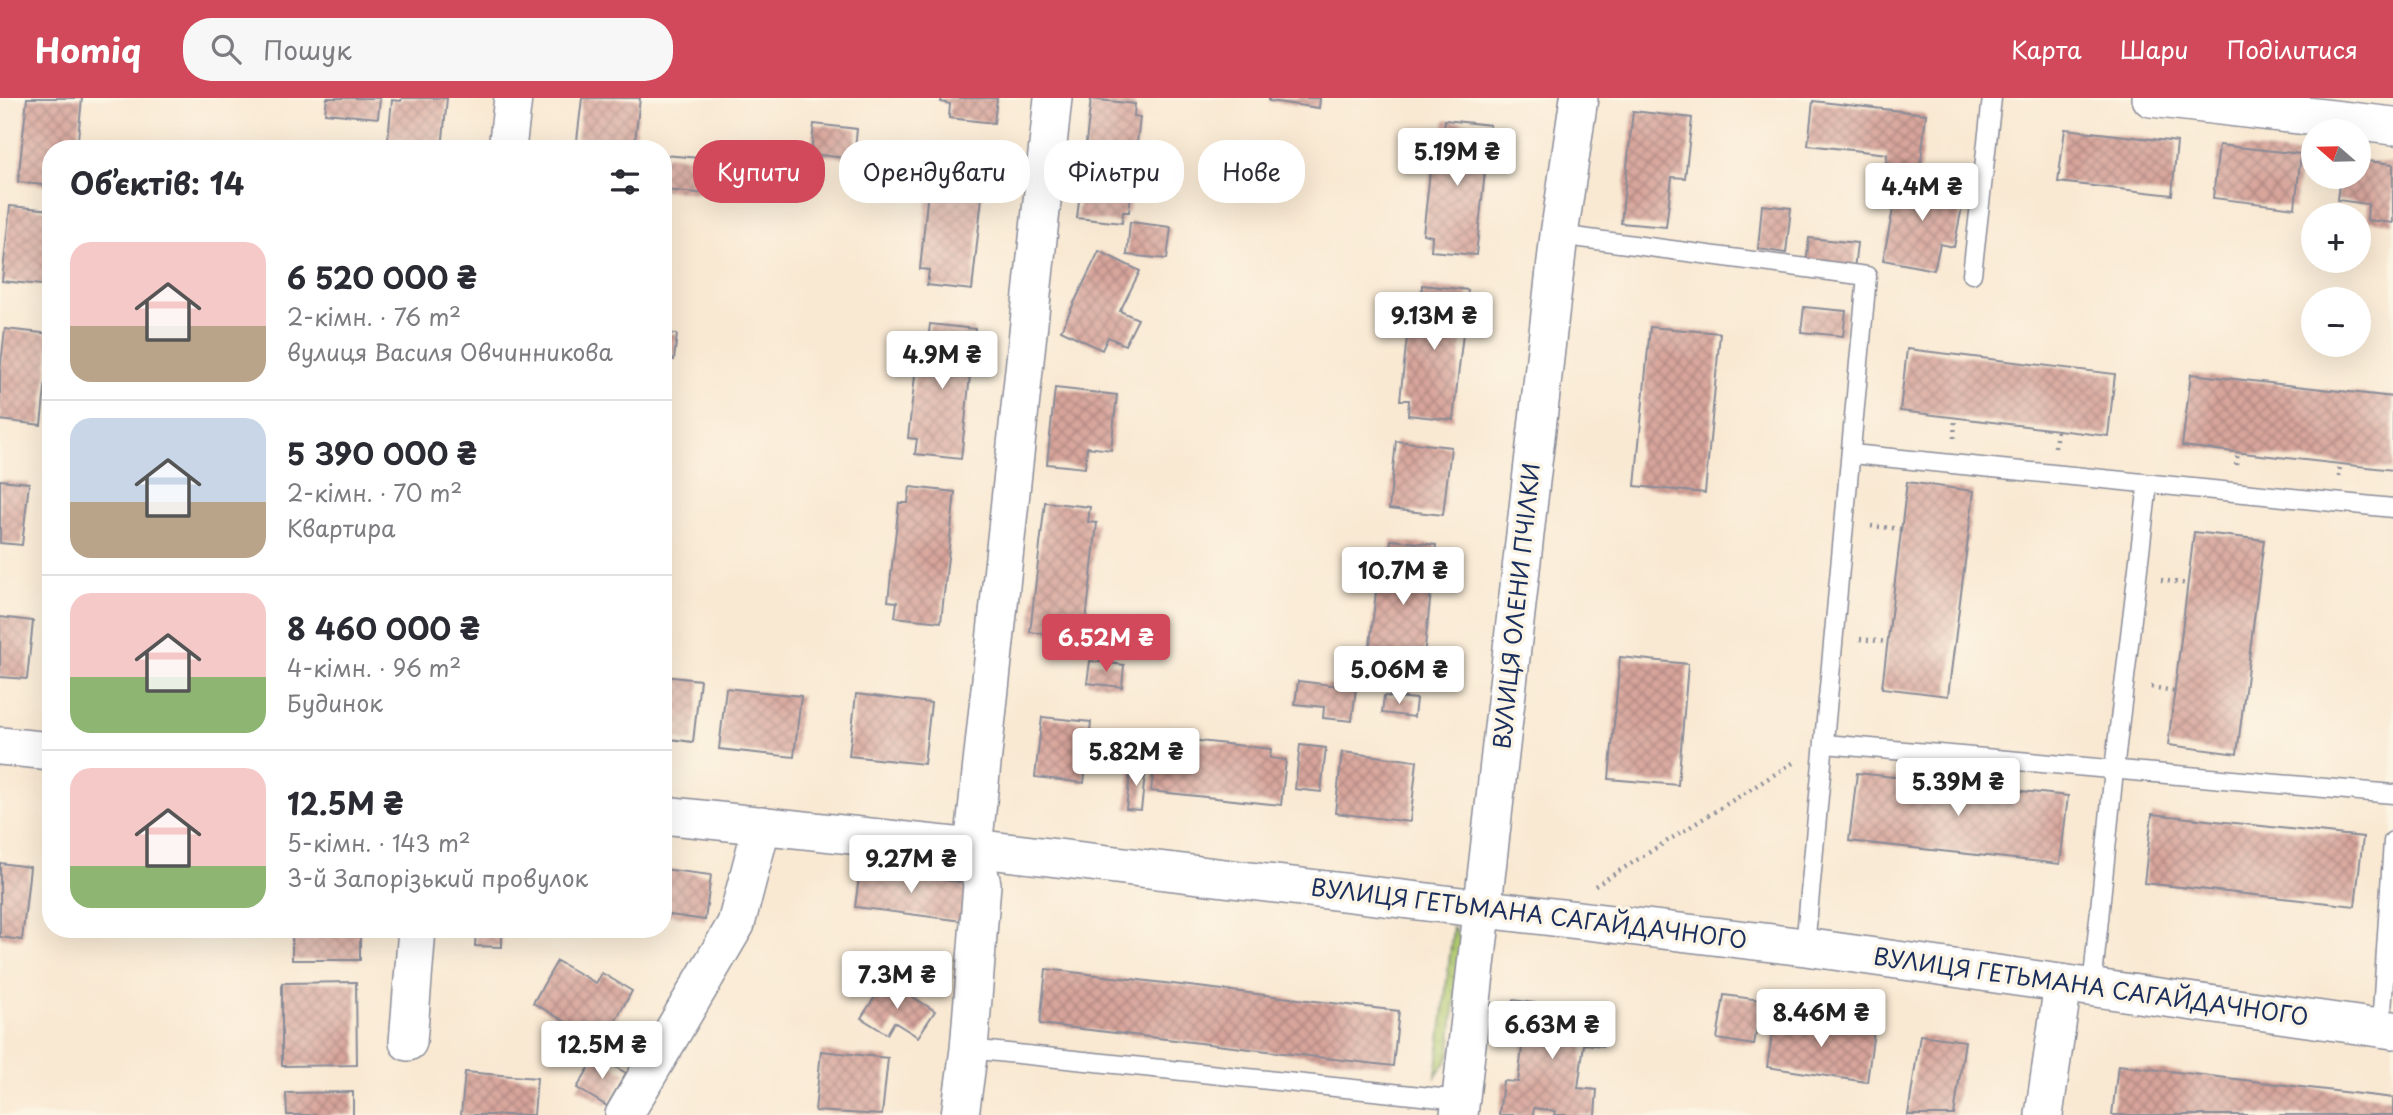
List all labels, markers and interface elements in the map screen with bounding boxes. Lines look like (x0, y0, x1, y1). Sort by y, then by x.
search box (183, 18, 673, 81)
text: Homiq (35, 24, 141, 74)
icon: search (207, 30, 245, 68)
text: Пошук (263, 30, 352, 69)
text: Карта (2011, 31, 2082, 67)
text: Шари (2120, 31, 2189, 67)
text: Поділитися (2227, 31, 2358, 67)
north arrow (2301, 119, 2371, 189)
map controls (2301, 119, 2371, 357)
pin: 5.19M ₴ (1392, 129, 1522, 188)
text: 5.19M ₴ (1414, 133, 1500, 168)
chip: Купити (693, 140, 825, 203)
chip: Орендувати (839, 140, 1030, 203)
chip: Фільтри (1044, 140, 1184, 203)
chip: Нове (1198, 140, 1305, 203)
text: Об’єктів: 14 (70, 160, 244, 205)
icon: filters (606, 163, 644, 201)
pin: 4.4M ₴ (1865, 164, 1979, 223)
text: 4.4M ₴ (1881, 168, 1963, 203)
button: + (2301, 203, 2371, 273)
text: 6 520 000 ₴ (287, 254, 477, 299)
icon: home (126, 270, 210, 354)
button: − (2301, 287, 2371, 357)
pin: 9.13M ₴ (1369, 292, 1499, 352)
text: 9.13M ₴ (1391, 297, 1477, 332)
text: 2-кімн. · 76 m² (287, 299, 461, 334)
pin: 4.9M ₴ (885, 331, 999, 391)
text: вулиця Василя Овчинникова (287, 334, 613, 369)
text: 4.9M ₴ (903, 336, 981, 371)
text: 5 390 000 ₴ (287, 430, 477, 475)
icon: home (126, 446, 210, 530)
street label: ВУЛИЦЯ ОЛЕНИ ПЧІЛКИ (1483, 461, 1548, 751)
text: 2-кімн. · 70 m² (287, 475, 462, 510)
text: Квартира (287, 510, 395, 545)
pin: 10.7M ₴ (1338, 547, 1468, 607)
text: 10.7M ₴ (1358, 552, 1448, 587)
text: 8 460 000 ₴ (287, 605, 480, 650)
pin: 6.52M ₴ (1041, 614, 1171, 674)
text: 6.52M ₴ (1058, 619, 1154, 654)
icon: home (126, 621, 210, 705)
pin: 5.06M ₴ (1334, 646, 1464, 706)
text: 4-кімн. · 96 m² (287, 650, 461, 685)
text: 5.06M ₴ (1350, 651, 1448, 686)
text: Будинок (287, 685, 383, 720)
pin: 5.82M ₴ (1071, 728, 1201, 788)
text: 5.82M ₴ (1088, 733, 1184, 768)
pin: 5.39M ₴ (1893, 758, 2023, 818)
text: 5.39M ₴ (1912, 763, 2004, 798)
text: 12.5M ₴ (287, 780, 404, 825)
icon: home (126, 796, 210, 880)
text: 5-кімн. · 143 m² (287, 825, 471, 860)
pin: 9.27M ₴ (846, 836, 976, 895)
text: 9.27M ₴ (865, 840, 957, 875)
text: 3-й Запорізький провулок (287, 860, 588, 895)
street label: ВУЛИЦЯ ГЕТЬМАНА САГАЙДАЧНОГО (1309, 868, 1749, 957)
street label: ВУЛИЦЯ ГЕТЬМАНА САГАЙДАЧНОГО (1871, 938, 2311, 1033)
pin: 7.3M ₴ (840, 951, 954, 1011)
text: 7.3M ₴ (858, 956, 936, 991)
pin: 8.46M ₴ (1756, 990, 1886, 1049)
text: 8.46M ₴ (1772, 994, 1870, 1029)
pin: 6.63M ₴ (1487, 1002, 1617, 1061)
text: 6.63M ₴ (1504, 1006, 1600, 1041)
pin: 12.5M ₴ (537, 1021, 667, 1081)
text: 12.5M ₴ (557, 1026, 647, 1061)

